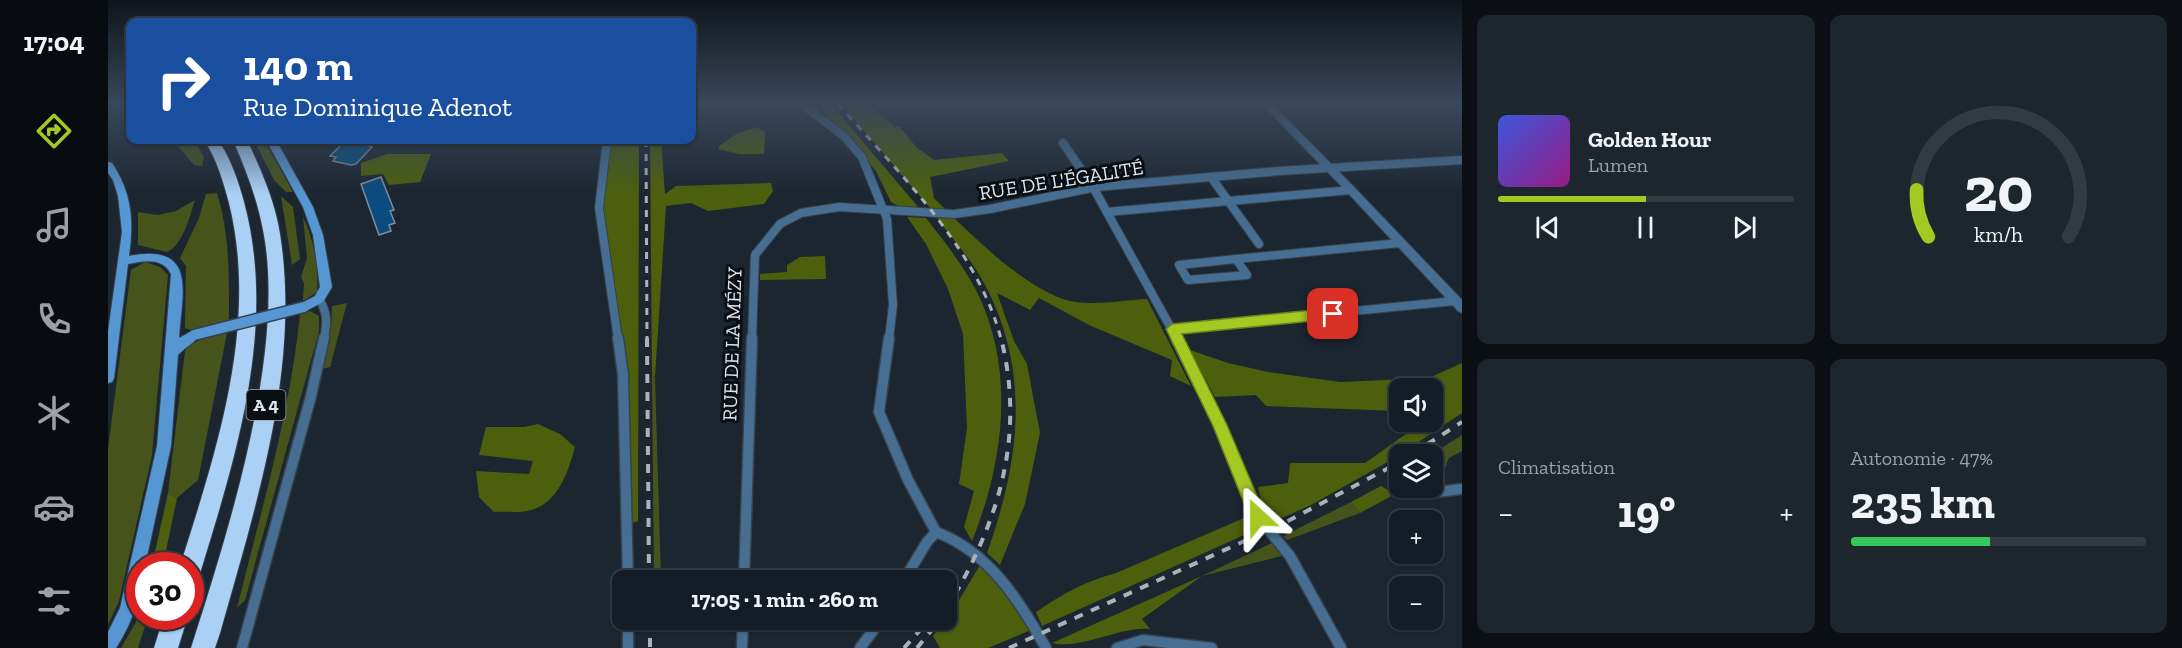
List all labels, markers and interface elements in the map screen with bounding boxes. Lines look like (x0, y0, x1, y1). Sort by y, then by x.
text: 17:04 (23, 26, 85, 58)
text: 140 m (243, 40, 353, 91)
icon: right (144, 42, 222, 120)
text: Rue Dominique Adenot (243, 91, 512, 123)
icon: directions (33, 110, 75, 152)
text: Golden Hour (1588, 126, 1712, 153)
text: 20 (1964, 152, 2033, 227)
text: Lumen (1588, 153, 1648, 177)
street label: RUE DE L'ÉGALITÉ (977, 155, 1145, 205)
icon: music (33, 204, 75, 246)
icon: previous (1531, 211, 1564, 244)
icon: pause (1629, 211, 1662, 244)
icon: next (1728, 211, 1761, 244)
text: km/h (1974, 222, 2023, 247)
street label: RUE DE LA MÉZY (717, 266, 747, 421)
pin (1307, 288, 1358, 339)
icon: arrive (1316, 297, 1349, 330)
icon: phone (33, 298, 75, 340)
map controls (1389, 378, 1443, 630)
button: sound (1389, 378, 1443, 432)
road number: A 4 (246, 390, 286, 420)
icon: climate (33, 392, 75, 434)
button: layers (1389, 444, 1443, 498)
text: Autonomie · 47% (1851, 446, 1993, 470)
text: Climatisation (1498, 455, 1615, 479)
text: 235 km (1851, 476, 1995, 530)
position arrow (1226, 485, 1290, 549)
text: 19° (1617, 485, 1676, 539)
icon: car (33, 486, 75, 528)
text: − (1498, 493, 1513, 532)
text: + (1780, 493, 1794, 532)
button: + (1389, 510, 1443, 564)
speed limit sign: 30 (126, 552, 204, 630)
button: − (1389, 576, 1443, 630)
icon: filters (33, 580, 75, 622)
text: 17:05 · 1 min · 260 m (691, 586, 878, 613)

